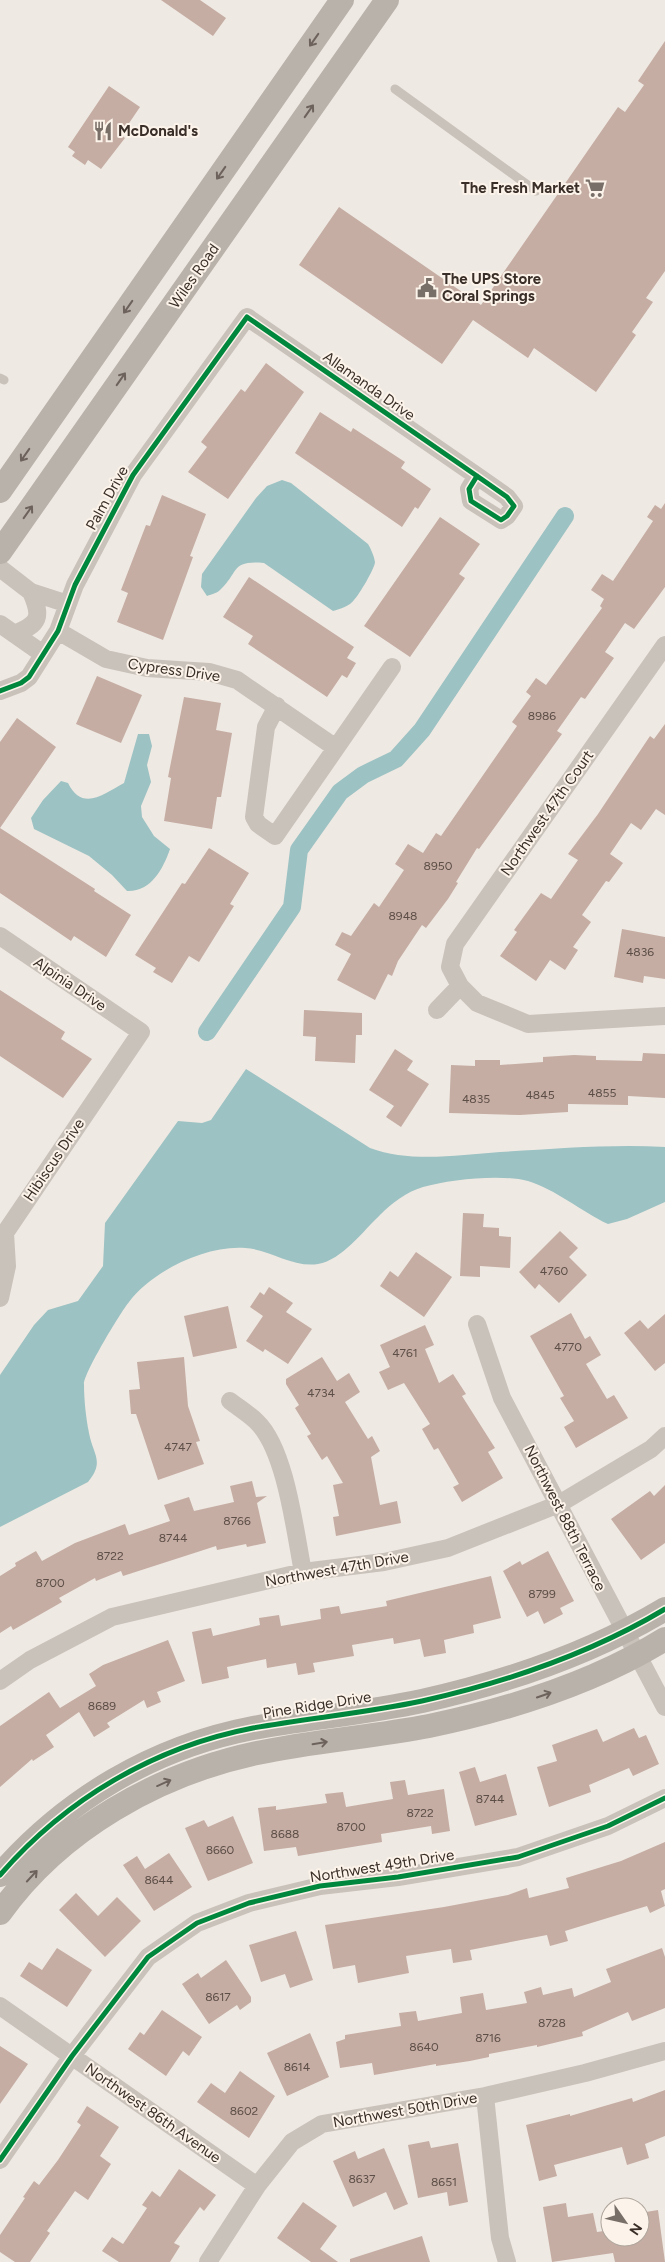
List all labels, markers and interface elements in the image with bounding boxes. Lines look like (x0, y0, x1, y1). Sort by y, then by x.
one-way arrow (309, 33, 319, 47)
one-way arrow (304, 104, 314, 118)
restaurant icon: McDonald's (92, 120, 114, 142)
place label: McDonald's (118, 122, 198, 140)
one-way arrow (216, 166, 226, 180)
supermarket icon: The Fresh Market (584, 177, 606, 199)
place label: The Fresh Market (461, 179, 580, 197)
street label: Wiles Road (165, 240, 223, 312)
place label: The UPS Store Coral Springs (442, 270, 542, 305)
public building icon: The UPS Store Coral Springs (416, 277, 438, 299)
one-way arrow (123, 299, 133, 313)
street label: Allamanda Drive (320, 348, 418, 424)
one-way arrow (116, 372, 126, 386)
one-way arrow (20, 448, 30, 462)
street label: Palm Drive (82, 463, 132, 533)
one-way arrow (23, 505, 33, 519)
street label: Cypress Drive (127, 655, 221, 685)
house number: 8986 (528, 709, 556, 723)
street label: Northwest 47th Court (497, 746, 597, 879)
house number: 8950 (424, 859, 453, 873)
house number: 8948 (389, 909, 417, 923)
house number: 4836 (626, 945, 654, 959)
street label: Alpinia Drive (30, 953, 110, 1015)
house number: 4855 (588, 1086, 616, 1100)
house number: 4845 (525, 1088, 555, 1102)
house number: 4835 (462, 1092, 490, 1106)
street label: Hibiscus Drive (20, 1115, 88, 1205)
house number: 4760 (540, 1264, 568, 1278)
house number: 4770 (554, 1340, 582, 1354)
house number: 4761 (392, 1346, 418, 1360)
house number: 4734 (307, 1386, 335, 1400)
house number: 4747 (164, 1440, 192, 1454)
street label: Northwest 88th Terrace (520, 1442, 610, 1594)
house number: 8766 (223, 1514, 251, 1528)
house number: 8744 (159, 1531, 188, 1545)
street label: Northwest 47th Drive (264, 1548, 410, 1590)
house number: 8722 (96, 1549, 124, 1563)
house number: 8700 (35, 1576, 65, 1590)
house number: 8799 (528, 1587, 556, 1601)
street label: Pine Ridge Drive (262, 1688, 372, 1722)
one-way arrow (535, 1690, 551, 1699)
house number: 8689 (88, 1699, 116, 1713)
one-way arrow (312, 1737, 328, 1747)
one-way arrow (156, 1778, 171, 1788)
house number: 8744 (476, 1792, 505, 1806)
house number: 8722 (406, 1806, 434, 1820)
house number: 8700 (336, 1820, 366, 1834)
house number: 8688 (271, 1827, 299, 1841)
house number: 8660 (206, 1843, 235, 1857)
street label: Northwest 49th Drive (309, 1846, 455, 1886)
one-way arrow (26, 1869, 37, 1882)
house number: 8644 (144, 1873, 174, 1887)
house number: 8617 (205, 1990, 231, 2004)
house number: 8728 (538, 2016, 566, 2030)
house number: 8716 (475, 2031, 501, 2045)
house number: 8640 (409, 2040, 439, 2054)
street label: Northwest 86th Avenue (82, 2059, 224, 2167)
house number: 8614 (284, 2060, 311, 2074)
street label: Northwest 50th Drive (331, 2088, 479, 2132)
house number: 8602 (230, 2104, 258, 2118)
house number: 8637 (348, 2172, 376, 2186)
house number: 8651 (431, 2175, 457, 2189)
north arrow (600, 2197, 650, 2247)
text: N (625, 2220, 645, 2238)

